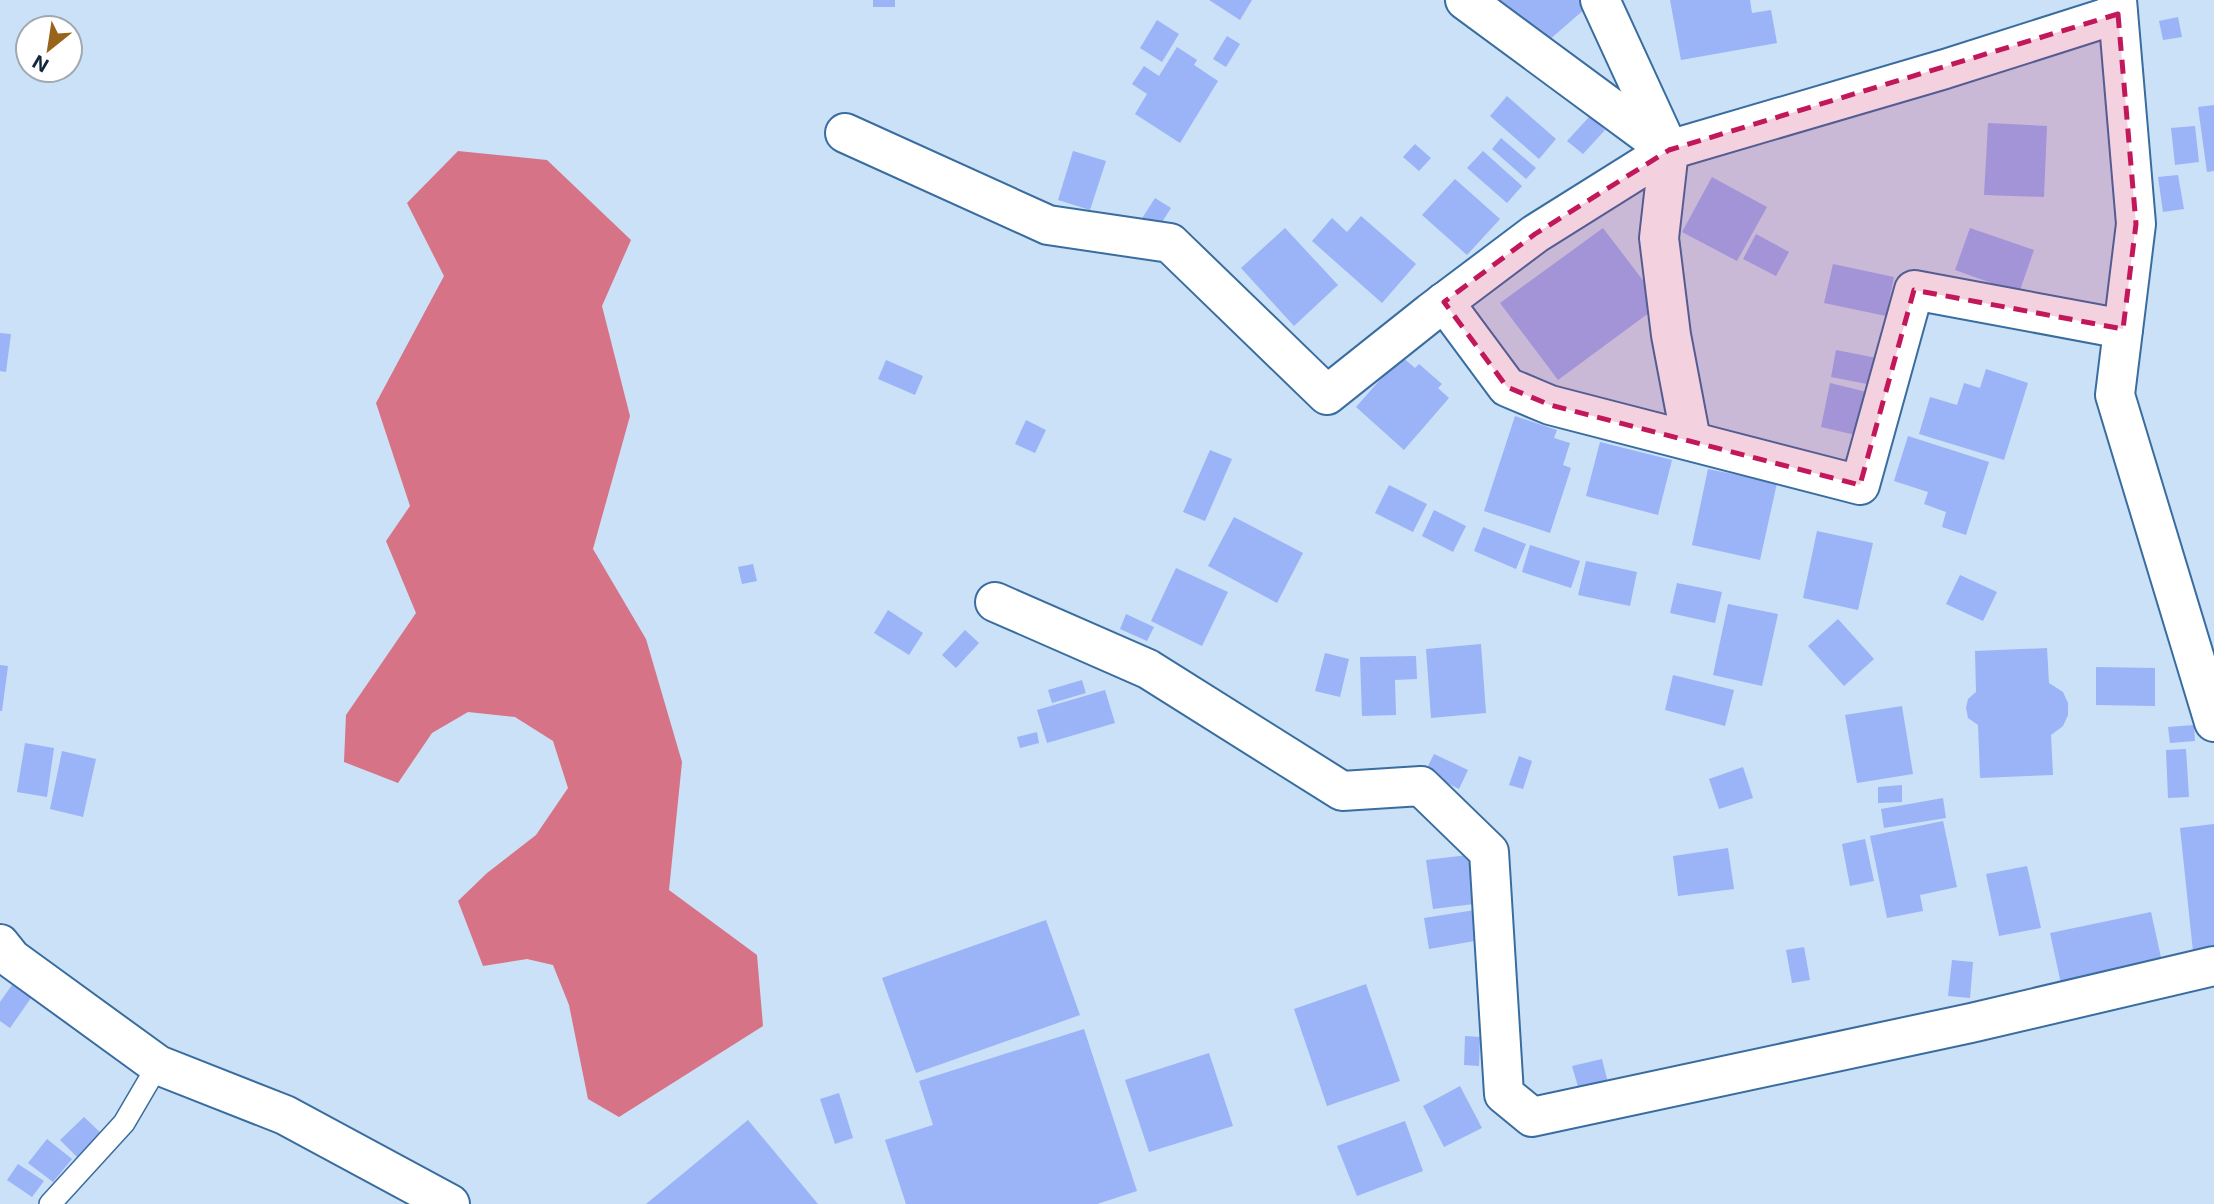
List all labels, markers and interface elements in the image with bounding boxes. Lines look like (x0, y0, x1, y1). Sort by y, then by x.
north arrow (14, 14, 84, 84)
text: N (29, 50, 53, 77)

